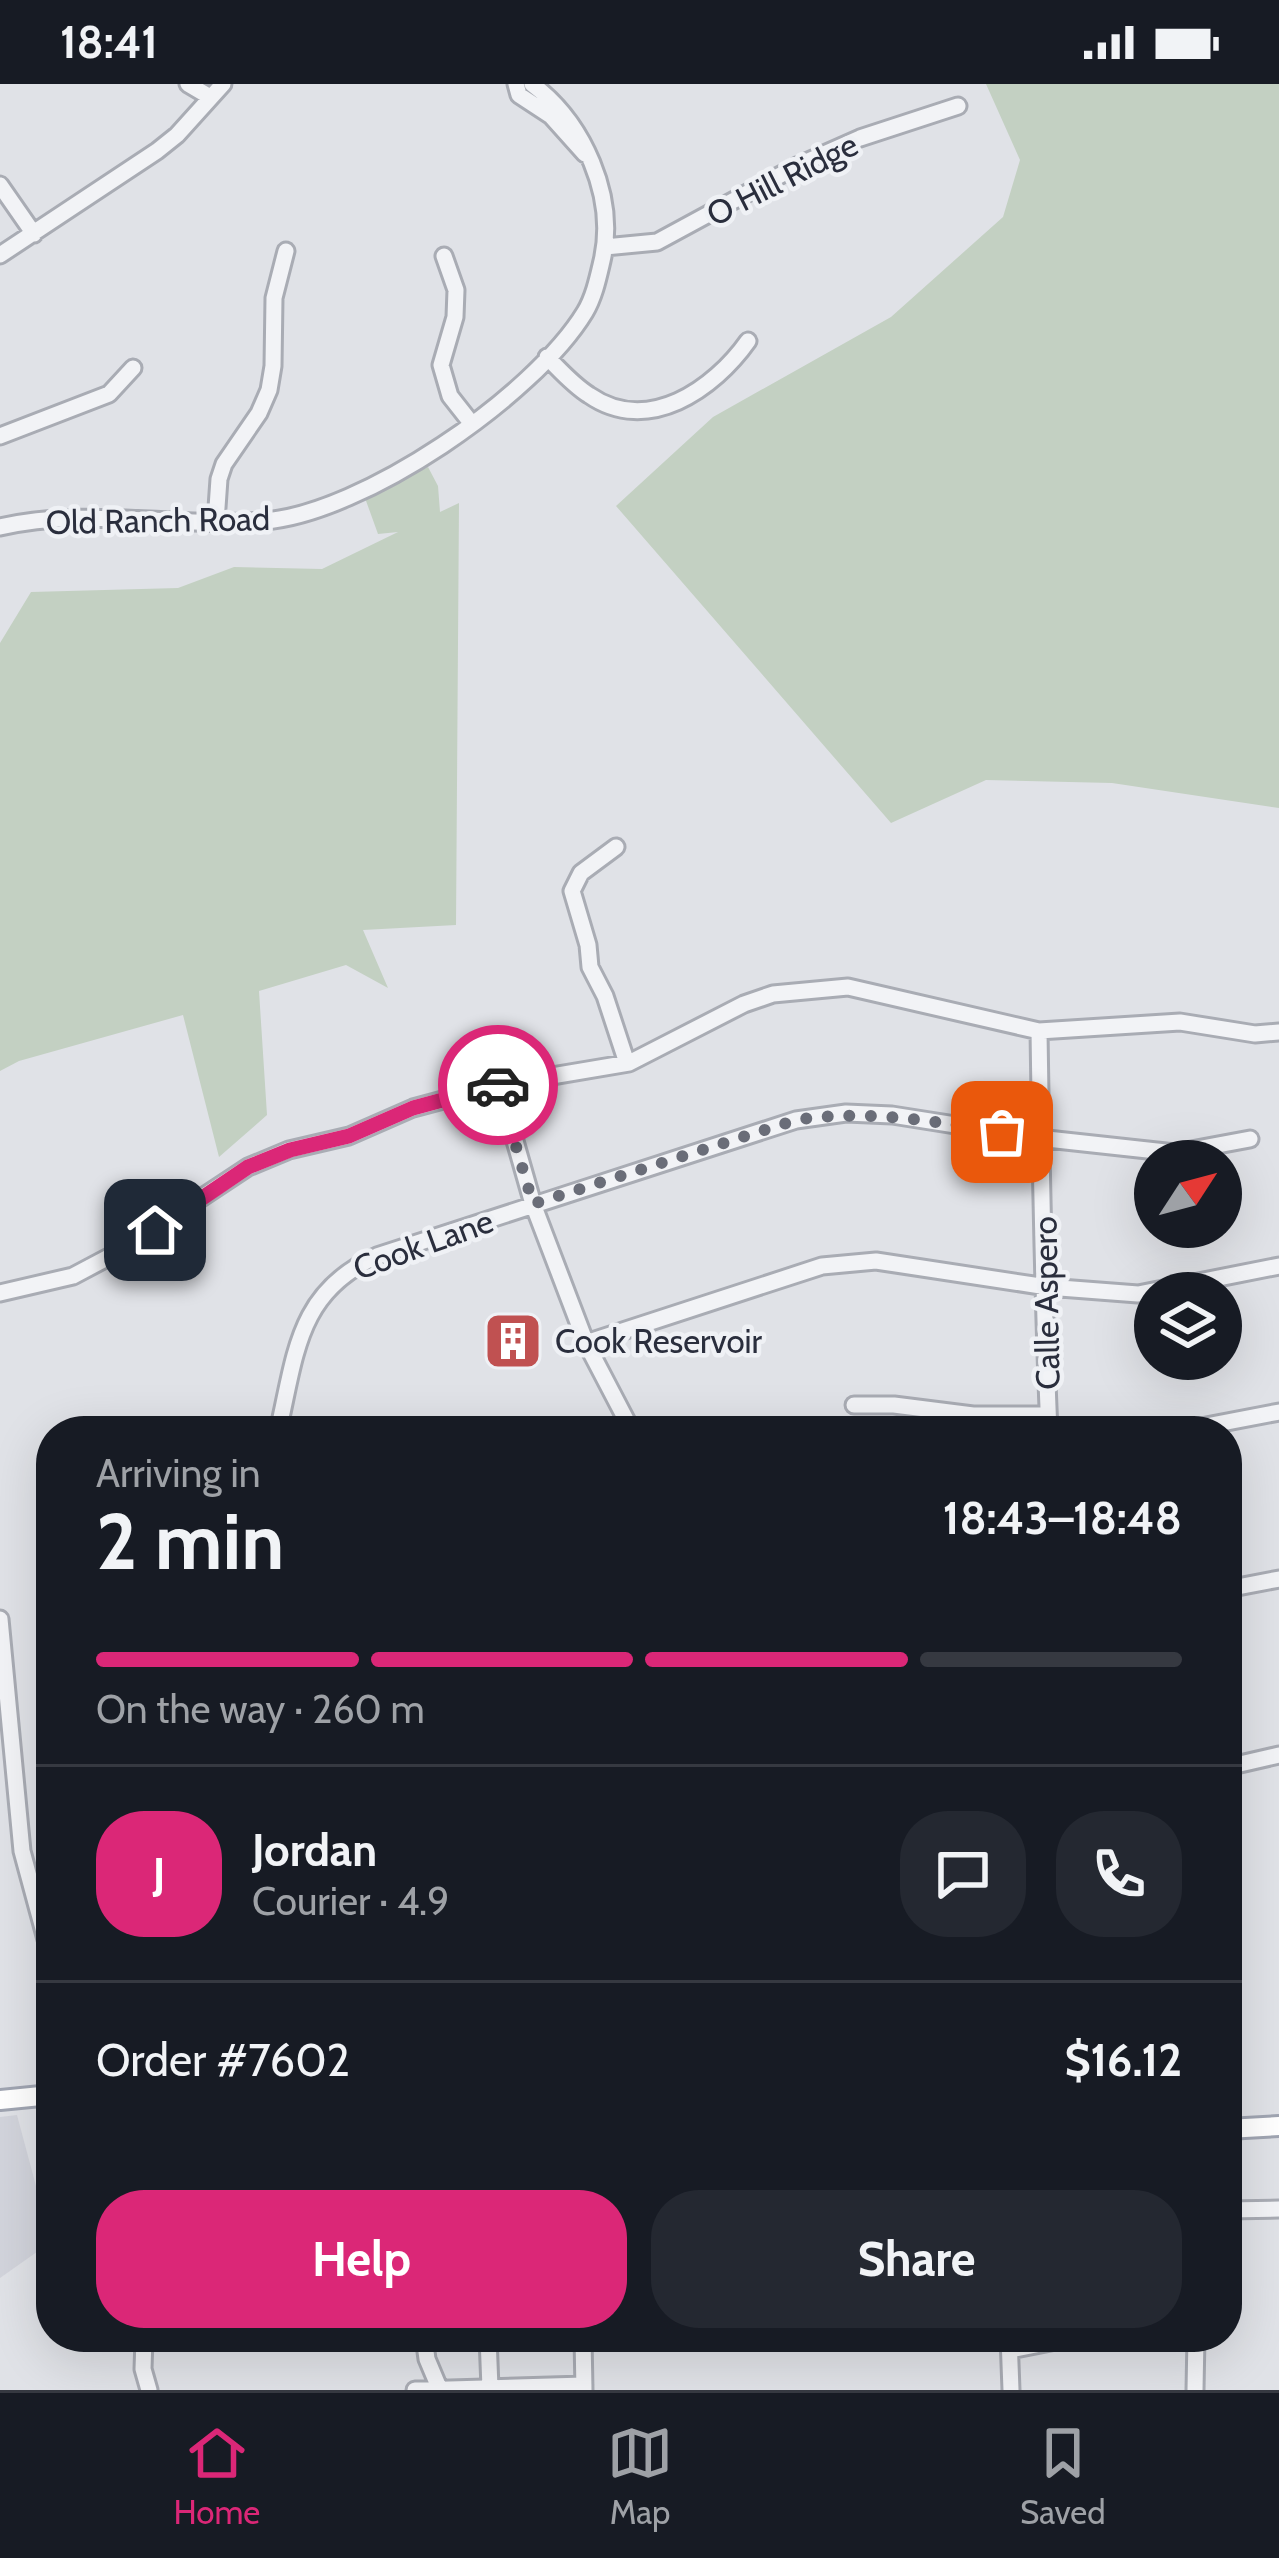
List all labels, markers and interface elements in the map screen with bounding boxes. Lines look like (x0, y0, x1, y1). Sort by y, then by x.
text: 18:41 (60, 15, 158, 69)
street label: O Hill Ridge (700, 124, 864, 234)
street label: Old Ranch Road (45, 498, 271, 542)
courier (438, 1025, 558, 1145)
icon: car (465, 1052, 531, 1118)
pin (951, 1081, 1053, 1183)
icon: bag (969, 1099, 1035, 1165)
north arrow (1134, 1140, 1242, 1248)
map controls (1134, 1140, 1242, 1380)
pin (104, 1179, 206, 1281)
icon: home (122, 1197, 188, 1263)
street label: Cook Lane (348, 1200, 498, 1288)
street label: Calle Aspero (1024, 1216, 1068, 1390)
button: layers (1134, 1272, 1242, 1380)
building icon: Cook Reservoir (482, 1310, 544, 1372)
place label: Cook Reservoir (555, 1321, 763, 1361)
text: Arriving in (96, 1449, 260, 1497)
text: 18:43–18:48 (943, 1491, 1182, 1545)
text: 2 min (96, 1494, 284, 1589)
text: On the way · 260 m (96, 1685, 425, 1733)
button: chat (900, 1811, 1026, 1937)
button: phone (1056, 1811, 1182, 1937)
text: Jordan (252, 1823, 377, 1877)
text: J (153, 1847, 165, 1901)
text: Courier · 4.9 (252, 1877, 449, 1925)
text: Order #7602 (96, 2033, 350, 2087)
text: $16.12 (1064, 2033, 1182, 2087)
button: Help (96, 2190, 627, 2328)
button: Share (651, 2190, 1182, 2328)
tab: Home (173, 2420, 260, 2532)
tab: Map (607, 2420, 673, 2532)
tab: Saved (1020, 2420, 1106, 2532)

